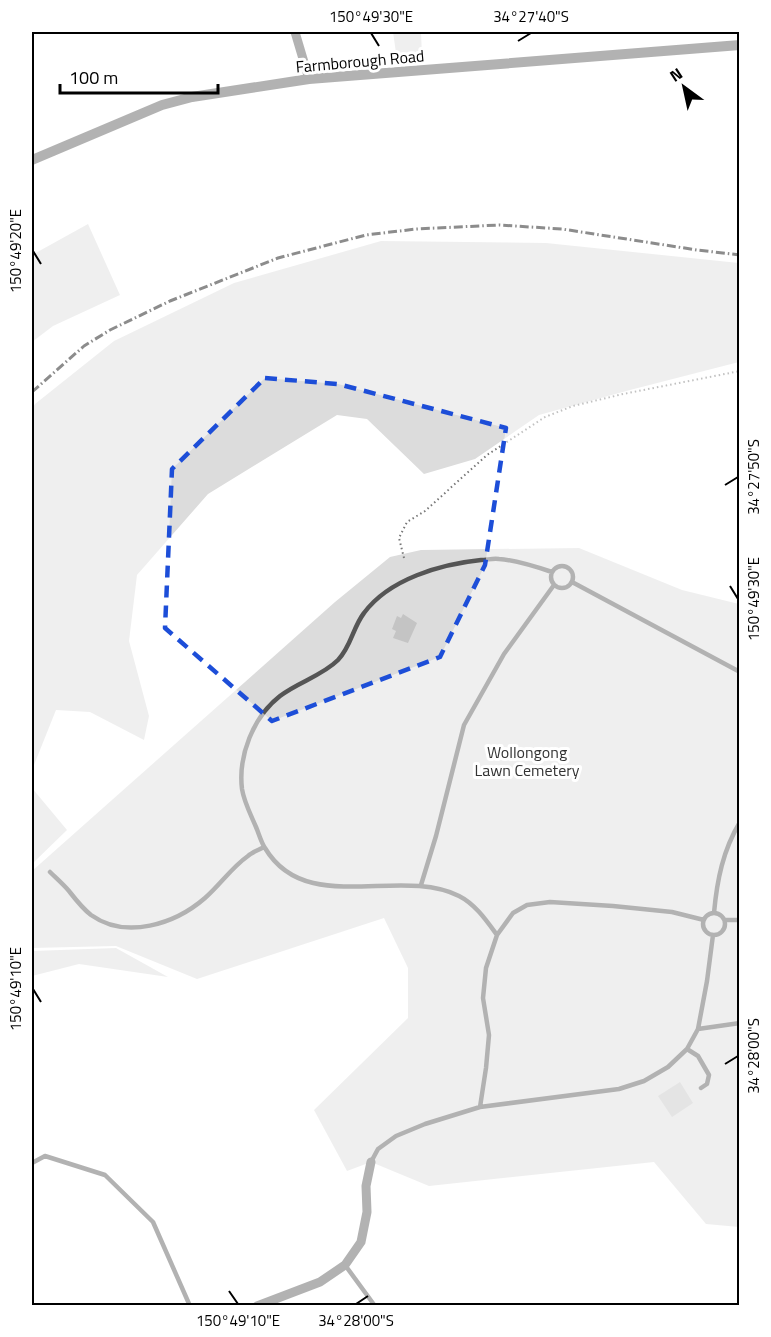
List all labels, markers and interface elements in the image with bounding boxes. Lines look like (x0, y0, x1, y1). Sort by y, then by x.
text: 150°49'30"E (329, 5, 413, 28)
text: 34°27'40"S (493, 5, 569, 28)
street label: Farmborough Road (295, 43, 425, 79)
scale bar (60, 57, 218, 95)
north arrow (654, 57, 714, 117)
text: N (665, 61, 687, 88)
text: 100 m (69, 64, 118, 91)
text: 150°49'20"E (4, 209, 27, 293)
text: 34°27'50"S (742, 439, 765, 515)
text: 150°49'30"E (742, 557, 765, 641)
park label: Wollongong Lawn Cemetery (475, 740, 580, 782)
text: 150°49'10"E (4, 947, 27, 1031)
text: 34°28'00"S (742, 1018, 765, 1094)
text: 150°49'10"E (196, 1309, 280, 1332)
text: 34°28'00"S (318, 1309, 394, 1332)

